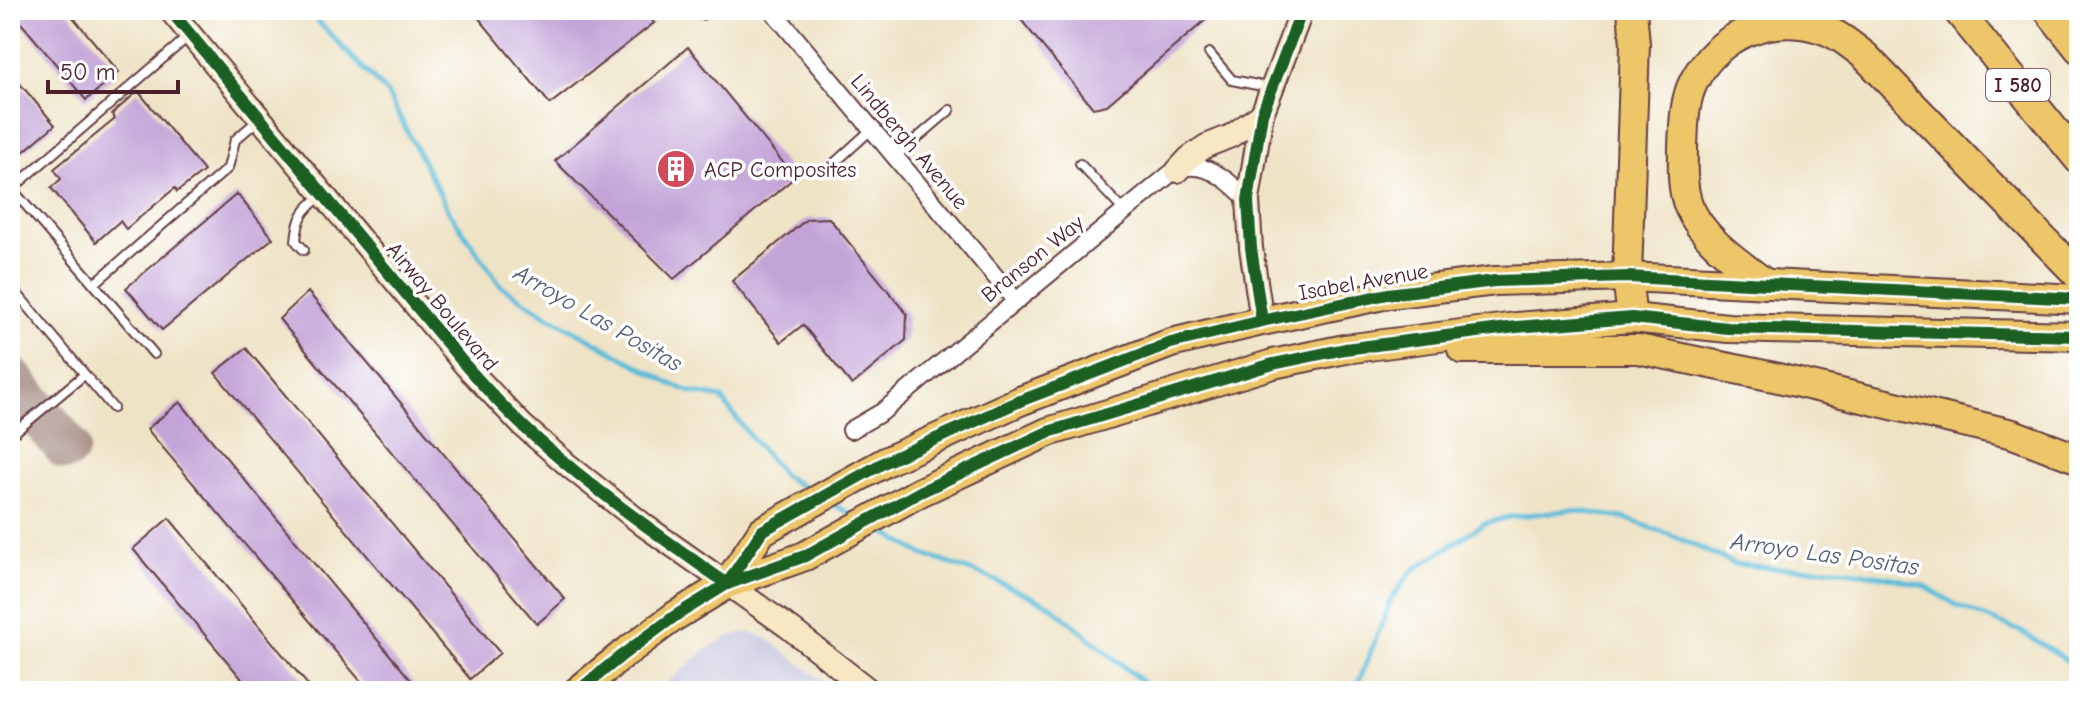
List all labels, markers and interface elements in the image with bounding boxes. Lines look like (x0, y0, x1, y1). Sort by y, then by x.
scale bar (48, 44, 178, 94)
text: 50 m (60, 58, 116, 86)
street label: Lindbergh Avenue (845, 69, 973, 215)
road number: I 580 (1986, 69, 2050, 101)
building icon: ACP Composites (655, 148, 697, 190)
place label: ACP Composites (704, 157, 856, 183)
street label: Branson Way (976, 209, 1089, 308)
street label: Airway Boulevard (381, 237, 504, 376)
water label: Arroyo Las Positas (508, 258, 687, 377)
street label: Isabel Avenue (1296, 258, 1430, 306)
water label: Arroyo Las Positas (1728, 527, 1921, 581)

